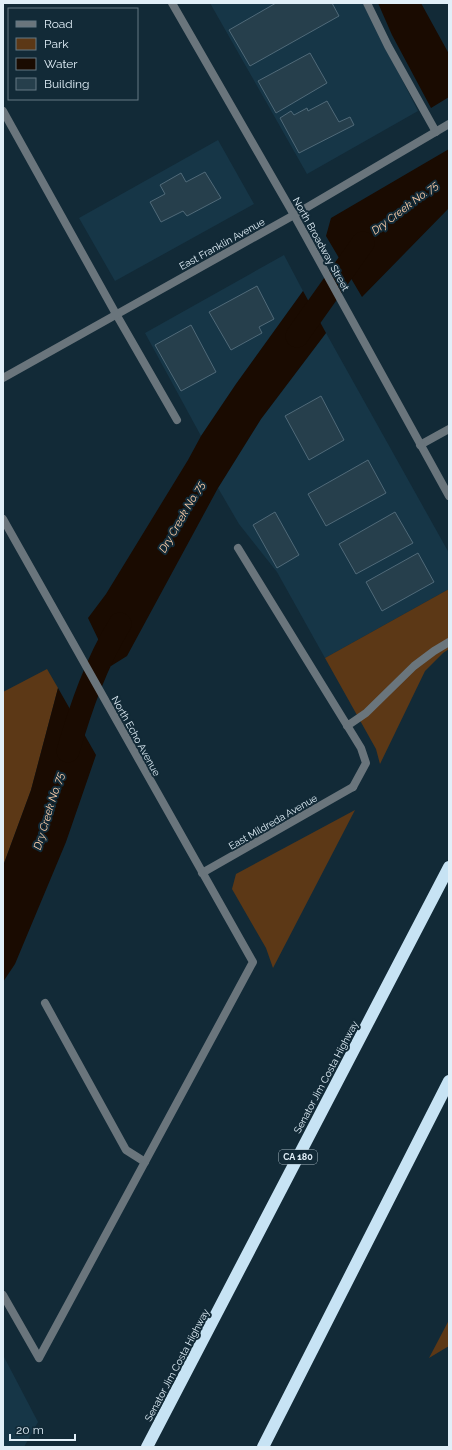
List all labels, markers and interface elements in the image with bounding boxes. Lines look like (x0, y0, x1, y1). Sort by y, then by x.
legend (8, 8, 138, 100)
text: Road (44, 17, 73, 31)
text: Park (44, 37, 69, 51)
text: Water (44, 57, 78, 71)
text: Building (44, 77, 90, 91)
water label: Dry Creek No. 75 (369, 179, 441, 237)
street label: North Broadway Street (291, 195, 352, 293)
street label: East Franklin Avenue (177, 216, 267, 272)
water label: Dry Creek No. 75 (156, 479, 208, 555)
street label: North Echo Avenue (110, 694, 163, 778)
water label: Dry Creek No. 75 (31, 770, 67, 851)
street label: East Mildreda Avenue (227, 792, 319, 852)
street label: Senator Jim Costa Highway (292, 1018, 361, 1135)
road number: CA 180 (279, 1150, 317, 1164)
street label: Senator Jim Costa Highway (143, 1306, 212, 1423)
scale bar (10, 1416, 75, 1442)
text: 20 m (16, 1423, 44, 1437)

